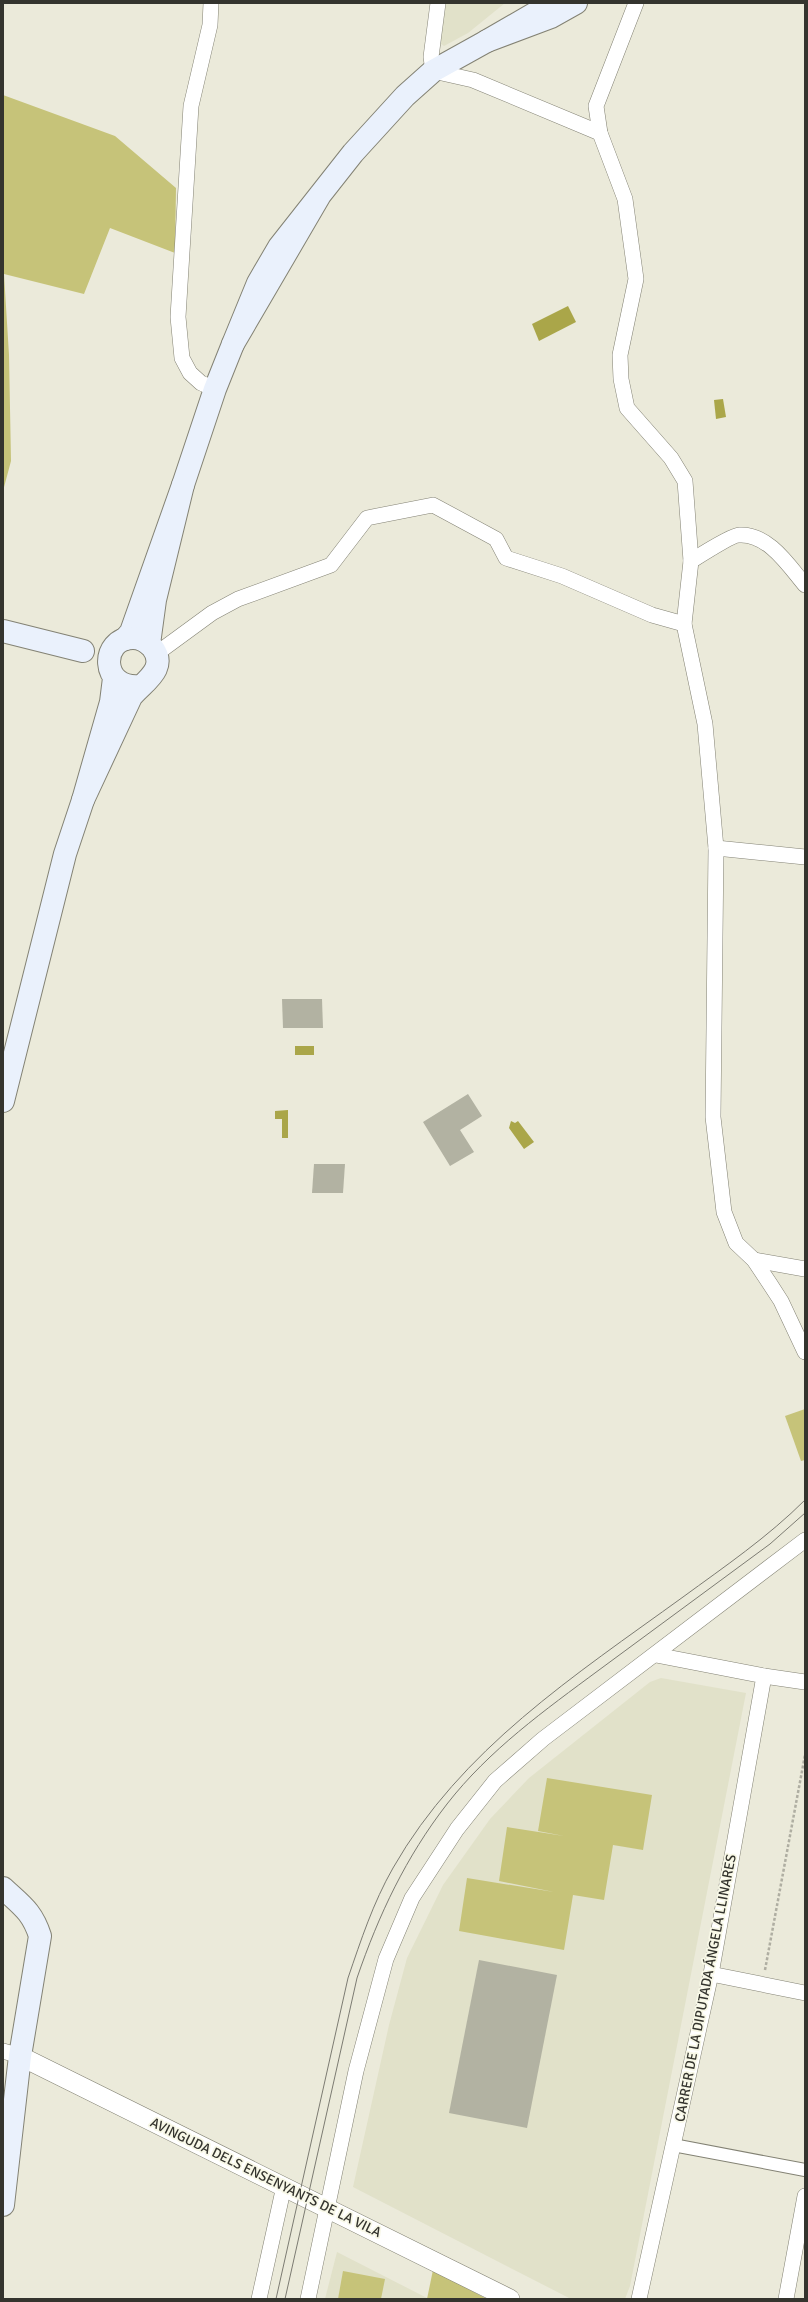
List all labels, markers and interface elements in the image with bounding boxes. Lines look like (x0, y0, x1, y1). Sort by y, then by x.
street label: CARRER DE LA DIPUTADA ÁNGELA LLINARES (671, 1853, 740, 2123)
street label: AVINGUDA DELS ENSENYANTS DE LA VILA (147, 2114, 384, 2241)

